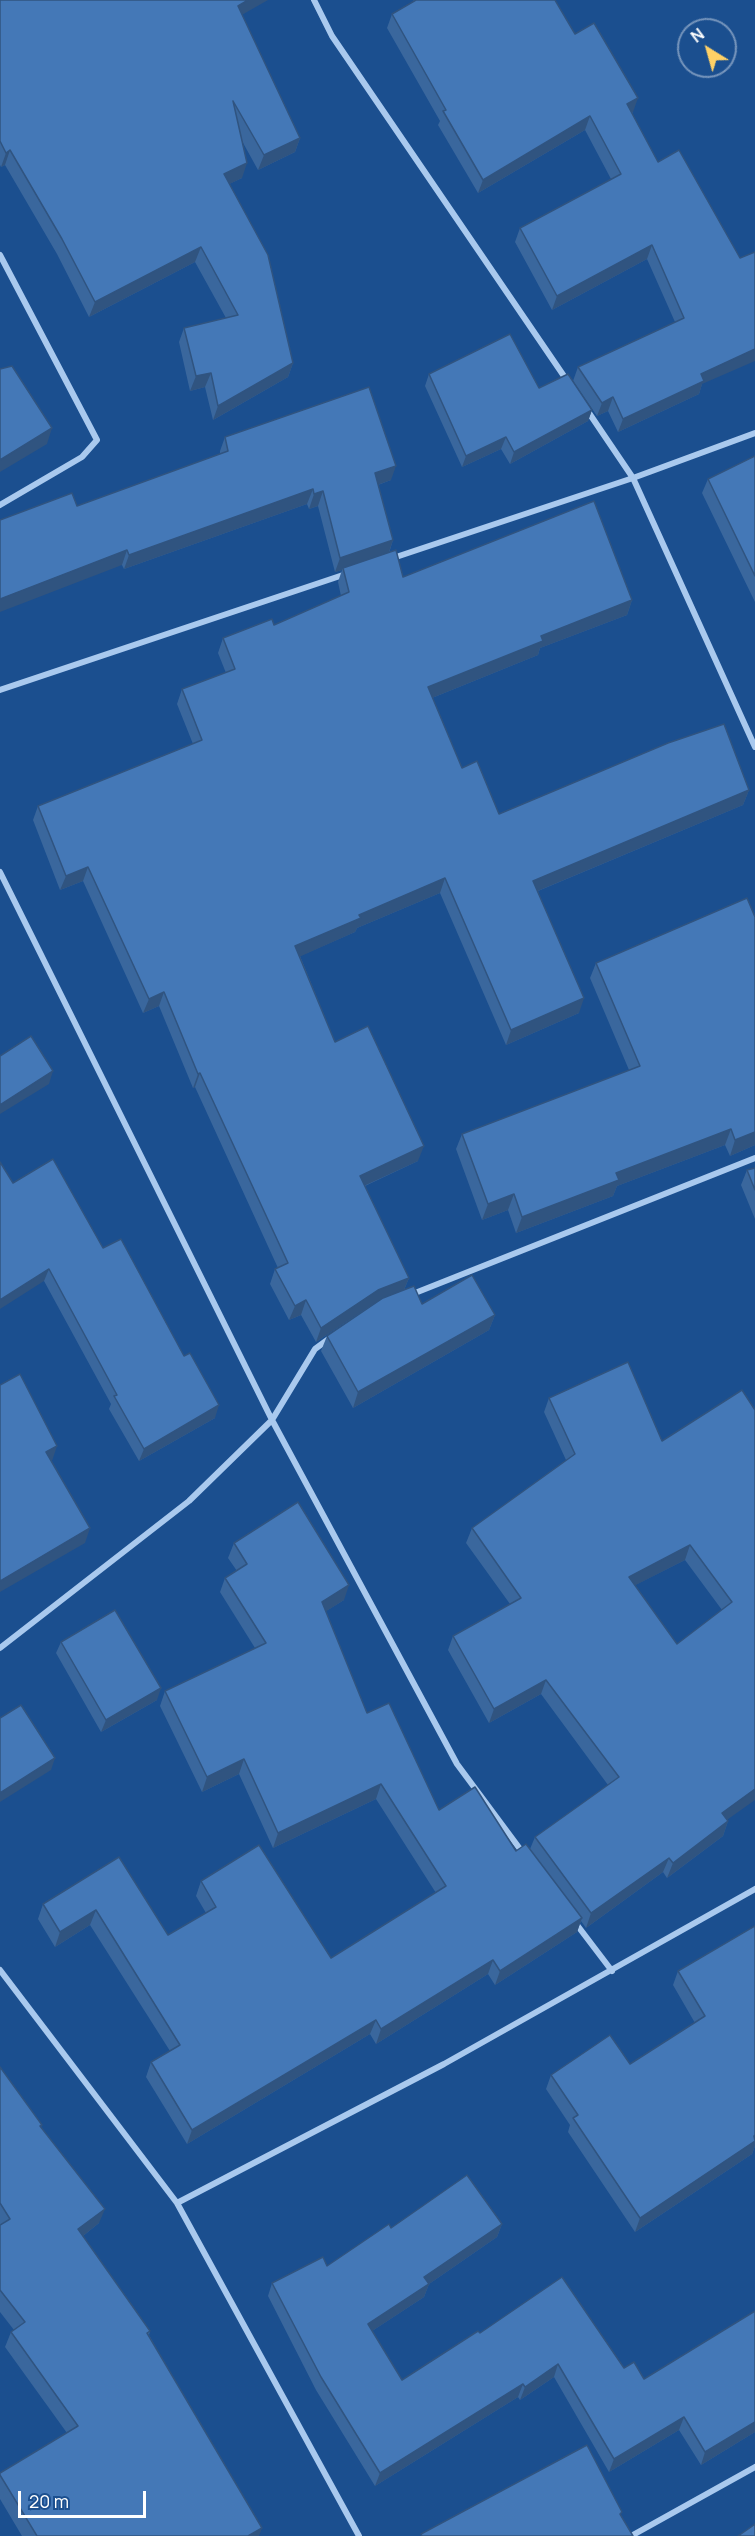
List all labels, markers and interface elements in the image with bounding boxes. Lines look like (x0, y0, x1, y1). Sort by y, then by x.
north arrow (677, 18, 737, 78)
text: N (686, 23, 709, 47)
scale bar (21, 2479, 148, 2517)
text: 20 m (29, 2489, 69, 2513)

